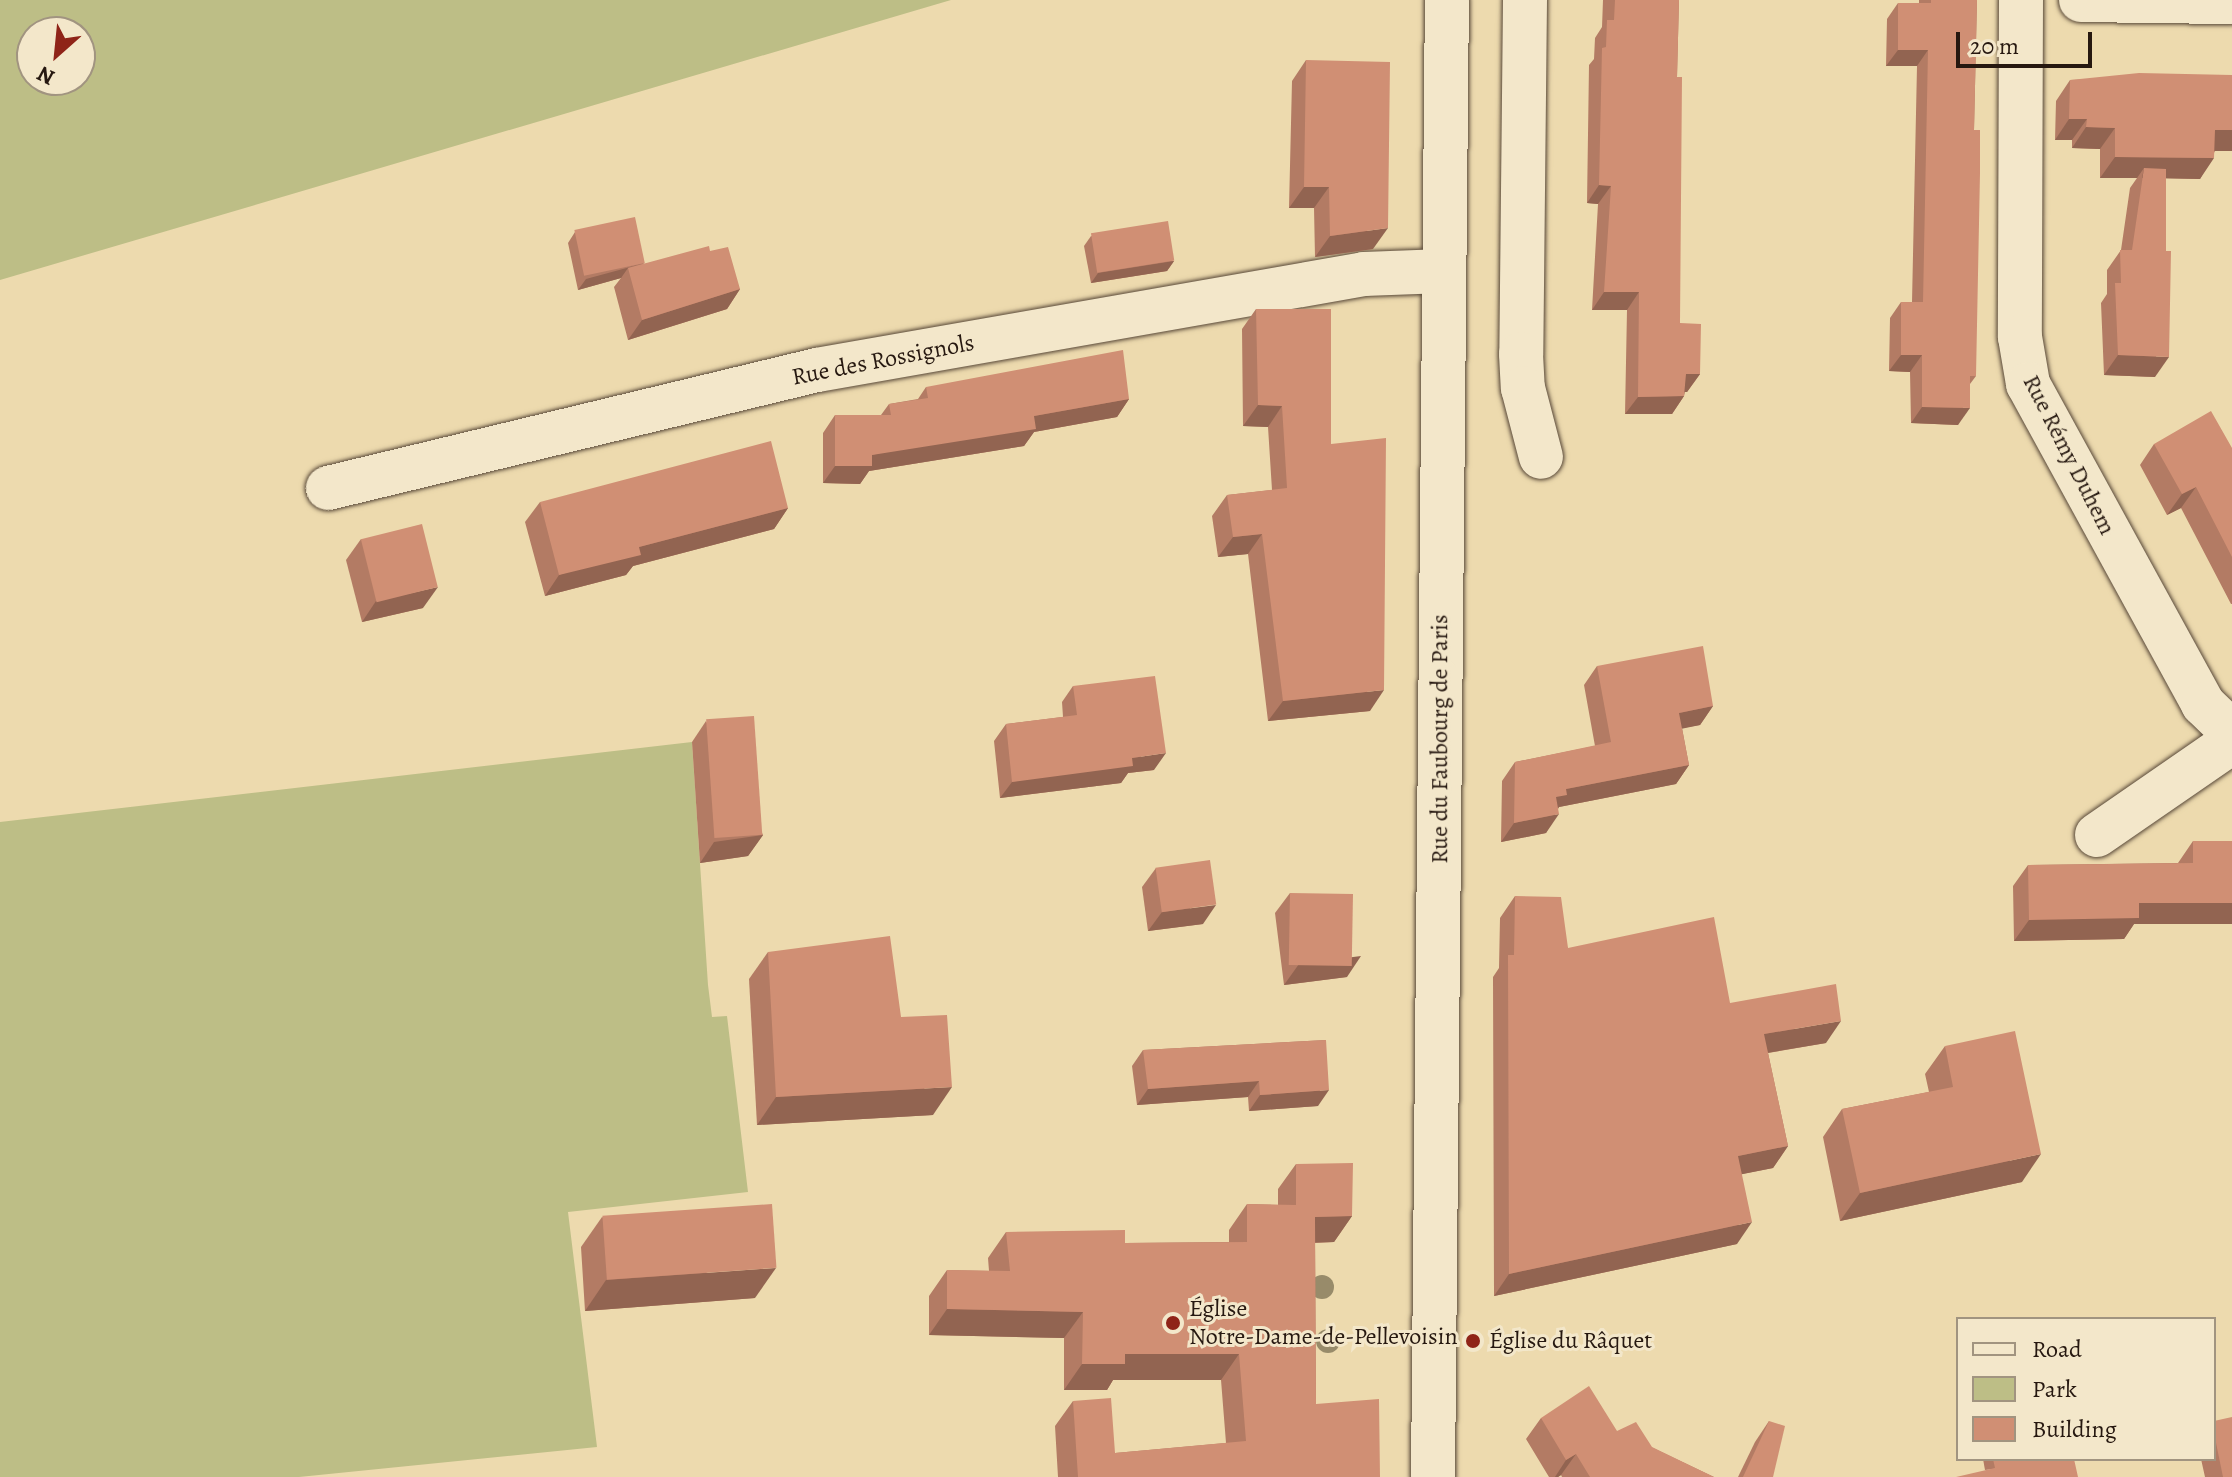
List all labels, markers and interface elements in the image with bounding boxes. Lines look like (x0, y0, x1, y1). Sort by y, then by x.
north arrow (16, 16, 96, 96)
scale bar (1960, 16, 2096, 66)
text: 20 m (1970, 30, 2019, 62)
text: N (32, 59, 60, 93)
street label: Rue des Rossignols (789, 328, 977, 392)
street label: Rue Rémy Duhem (2016, 370, 2122, 540)
street label: Rue du Faubourg de Paris (1426, 614, 1454, 864)
place label: Église Notre-Dame-de-Pellevoisin (1189, 1295, 1458, 1351)
marker: Église Notre-Dame-de-Pellevoisin (1164, 1314, 1182, 1332)
legend (1956, 1317, 2216, 1461)
place label: Église du Râquet (1489, 1327, 1652, 1355)
marker: Église du Râquet (1464, 1332, 1482, 1350)
text: Road (2032, 1333, 2082, 1365)
text: Park (2032, 1373, 2077, 1405)
text: Building (2032, 1413, 2117, 1445)

